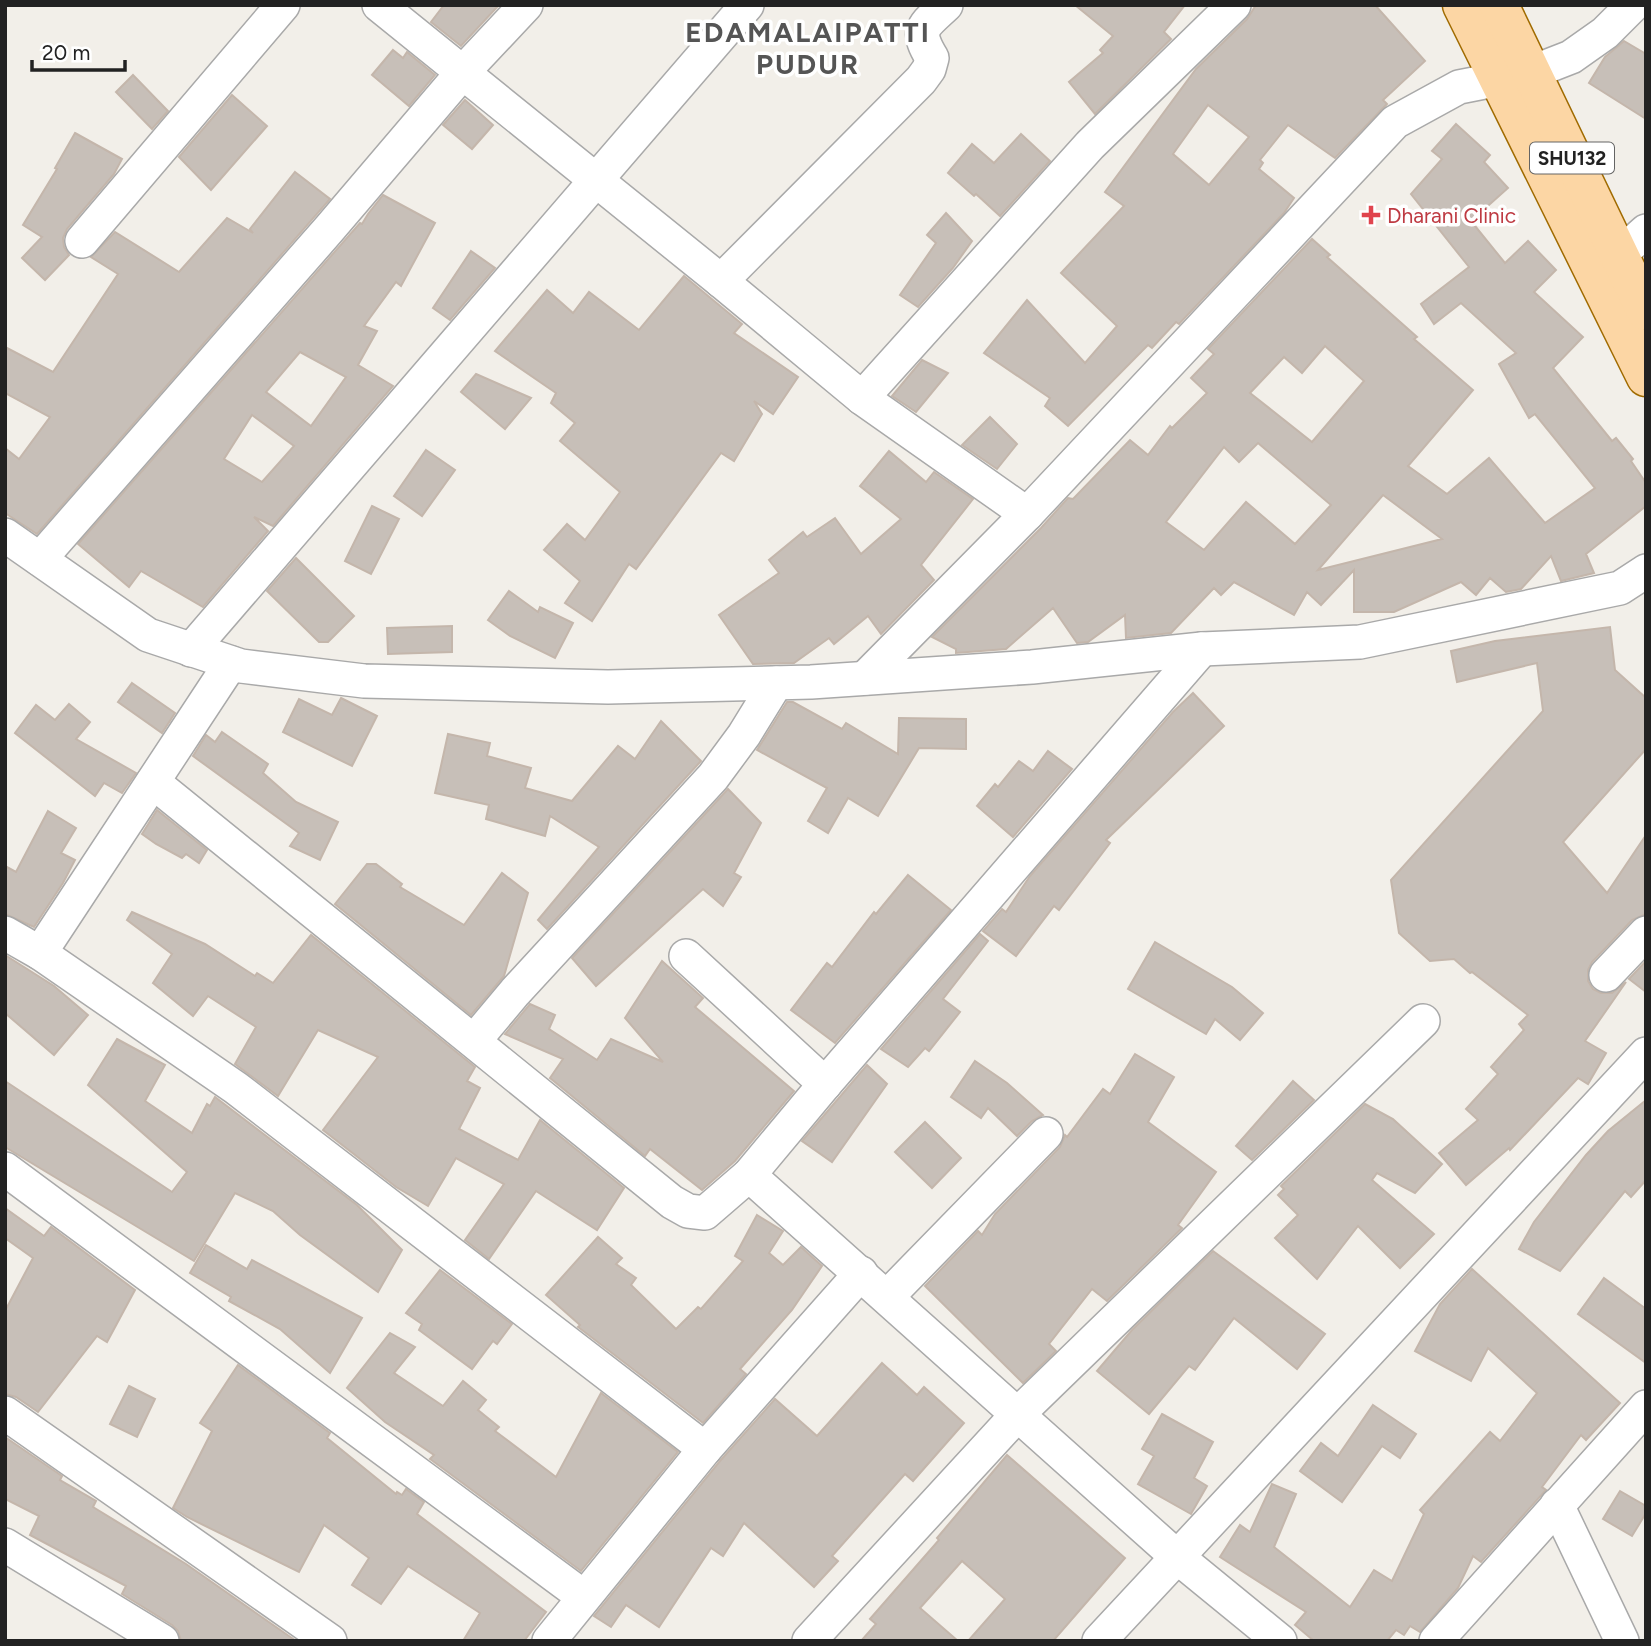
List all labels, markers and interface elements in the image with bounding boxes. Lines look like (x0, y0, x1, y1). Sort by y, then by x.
district label: EDAMALAIPATTI PUDUR (685, 15, 931, 81)
scale bar (32, 28, 124, 72)
text: 20 m (42, 40, 90, 65)
road number: SHU132 (1530, 142, 1614, 174)
place label: Dharani Clinic (1387, 203, 1516, 228)
marker: Dharani Clinic (1361, 205, 1381, 225)

